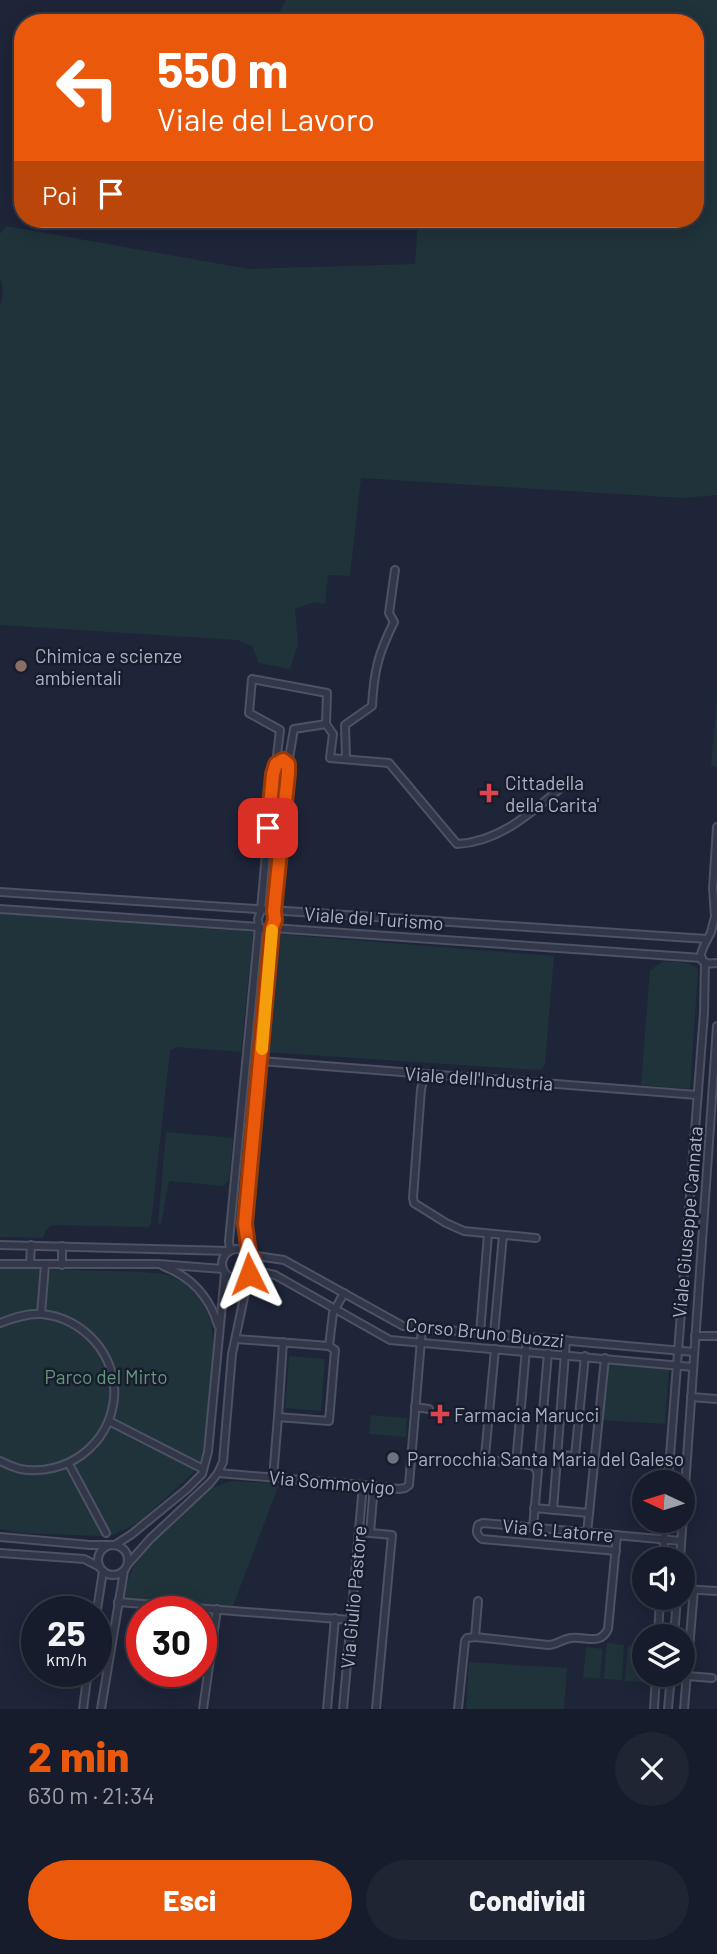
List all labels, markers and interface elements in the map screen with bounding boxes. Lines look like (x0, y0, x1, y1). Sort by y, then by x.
text: 550 m (157, 39, 288, 98)
icon: left (42, 42, 133, 133)
text: Viale del Lavoro (157, 99, 375, 137)
icon: arrive (92, 175, 130, 213)
text: Poi (42, 179, 78, 210)
place label: Chimica e scienze ambientali (35, 644, 182, 689)
marker: Chimica e scienze ambientali (13, 658, 29, 674)
place label: Cittadella della Carita' (505, 771, 599, 816)
marker: Cittadella della Carita' (479, 783, 499, 803)
pin (238, 798, 298, 858)
icon: arrive (249, 809, 287, 847)
street label: Viale del Turismo (304, 902, 444, 934)
street label: Viale dell'Industria (404, 1061, 554, 1095)
street label: Viale Giuseppe Cannata (667, 1125, 707, 1319)
position arrow (212, 1237, 286, 1311)
street label: Corso Bruno Buozzi (405, 1312, 565, 1352)
park label: Parco del Mirto (45, 1365, 167, 1388)
place label: Farmacia Marucci (454, 1403, 599, 1426)
marker: Farmacia Marucci (432, 1406, 448, 1422)
place label: Parrocchia Santa Maria del Galeso (407, 1447, 684, 1470)
marker: Parrocchia Santa Maria del Galeso (385, 1450, 401, 1466)
street label: Via Sommovigo (268, 1465, 396, 1499)
north arrow (632, 1470, 695, 1533)
map controls (632, 1470, 695, 1687)
street label: Via G. Latorre (501, 1514, 615, 1546)
street label: Via Giulio Pastore (335, 1524, 371, 1670)
button: sound (632, 1547, 695, 1610)
speed limit sign: 30 (126, 1596, 217, 1687)
text: 25 (47, 1611, 86, 1653)
button: layers (632, 1624, 695, 1687)
text: km/h (46, 1648, 87, 1670)
text: 2 min (28, 1730, 129, 1780)
button: close (615, 1732, 689, 1806)
text: 630 m · 21:34 (28, 1781, 155, 1809)
button: Esci (28, 1860, 352, 1940)
button: Condividi (366, 1860, 689, 1940)

